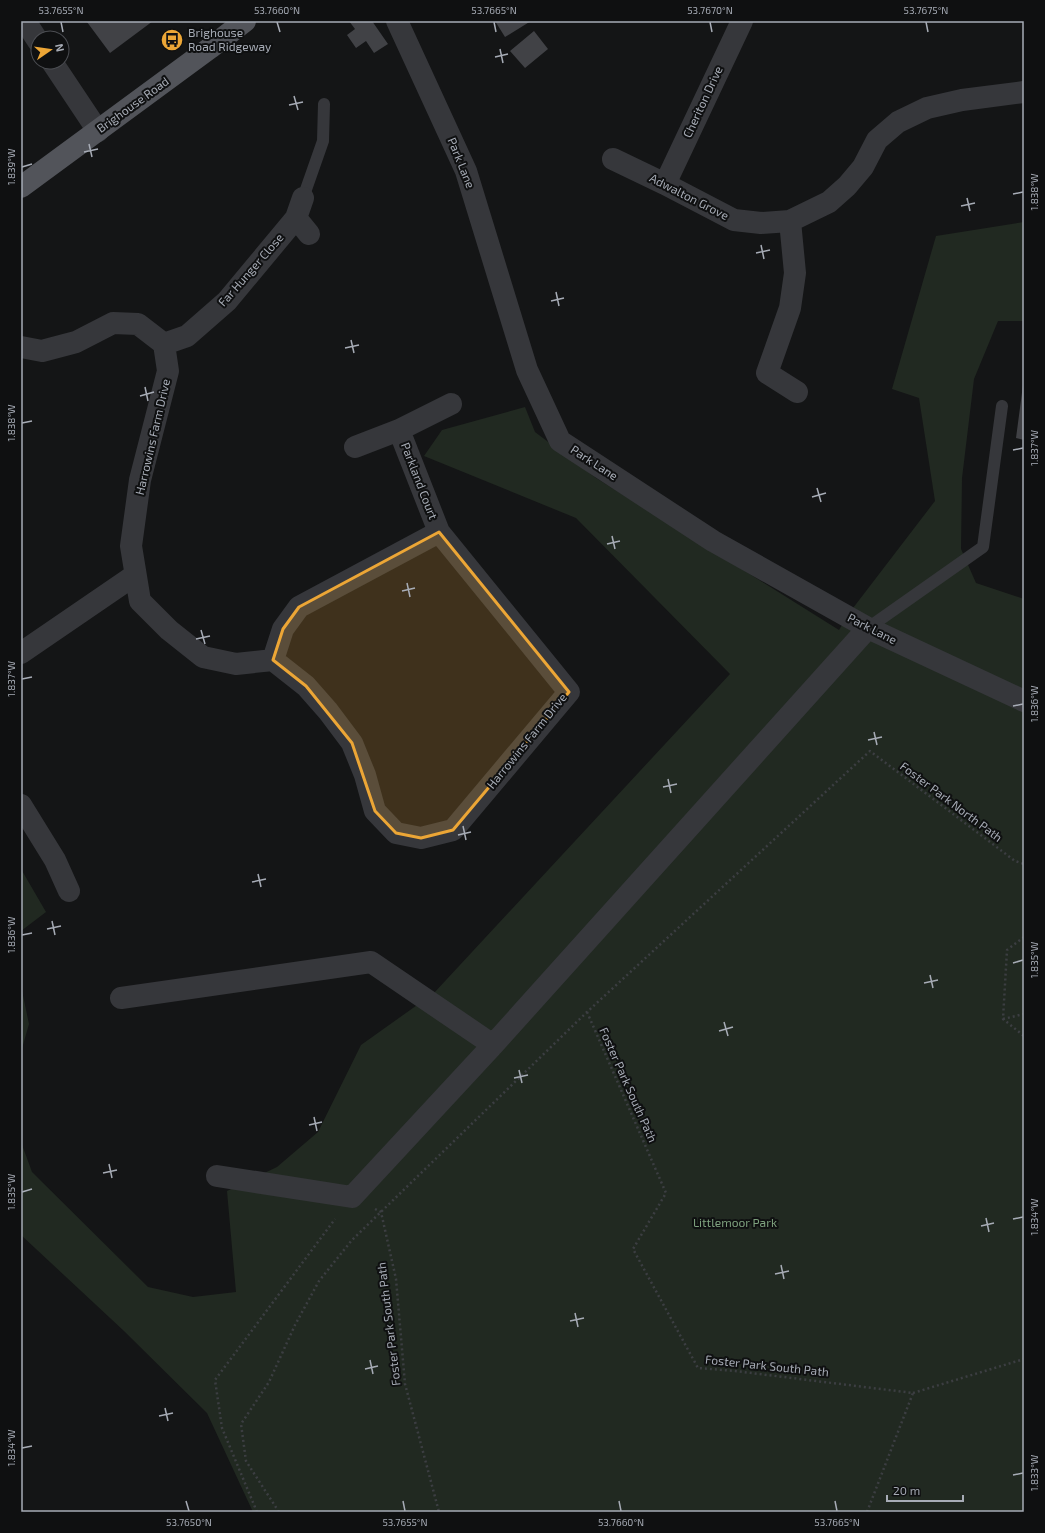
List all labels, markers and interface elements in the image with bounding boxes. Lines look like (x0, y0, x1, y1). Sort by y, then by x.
text: 53.7655°N (38, 4, 84, 16)
text: 53.7660°N (254, 4, 300, 16)
text: 53.7665°N (471, 4, 517, 16)
text: 53.7670°N (687, 4, 733, 16)
text: 53.7675°N (904, 4, 948, 16)
place label: Brighouse Road Ridgeway (188, 25, 272, 53)
bus stop icon: Brighouse Road Ridgeway (159, 27, 185, 53)
north arrow (30, 30, 70, 70)
text: N (53, 42, 67, 53)
street label: Cheriton Drive (679, 63, 725, 140)
street label: Brighouse Road (94, 73, 171, 135)
street label: Park Lane (445, 135, 478, 190)
text: 1.839°W (5, 148, 17, 185)
street label: Adwalton Grove (648, 170, 731, 222)
text: 1.838°W (1028, 173, 1040, 211)
street label: Far Hunger Close (215, 230, 286, 309)
street label: Harrowins Farm Drive (132, 377, 172, 496)
text: 1.838°W (5, 404, 17, 442)
text: 1.837°W (1028, 429, 1040, 466)
street label: Parkland Court (399, 440, 441, 521)
street label: Park Lane (568, 442, 621, 483)
street label: Park Lane (846, 610, 899, 646)
text: 1.837°W (5, 660, 17, 697)
text: 1.836°W (1028, 685, 1040, 722)
street label: Harrowins Farm Drive (483, 690, 569, 791)
street label: Foster Park North Path (898, 758, 1005, 844)
text: 1.836°W (5, 916, 17, 953)
text: 1.835°W (1028, 941, 1040, 978)
street label: Foster Park South Path (597, 1025, 661, 1144)
text: 1.835°W (5, 1173, 17, 1210)
text: 1.834°W (1028, 1198, 1040, 1236)
park label: Littlemoor Park (693, 1215, 777, 1229)
street label: Foster Park South Path (373, 1262, 403, 1387)
street label: Foster Park South Path (705, 1352, 830, 1378)
text: 1.834°W (5, 1429, 17, 1467)
text: 1.833°W (1028, 1454, 1040, 1491)
scale bar (887, 1477, 963, 1503)
text: 20 m (893, 1483, 920, 1497)
text: 53.7650°N (166, 1516, 212, 1528)
text: 53.7655°N (382, 1516, 428, 1528)
text: 53.7660°N (598, 1516, 644, 1528)
text: 53.7665°N (814, 1516, 860, 1528)

